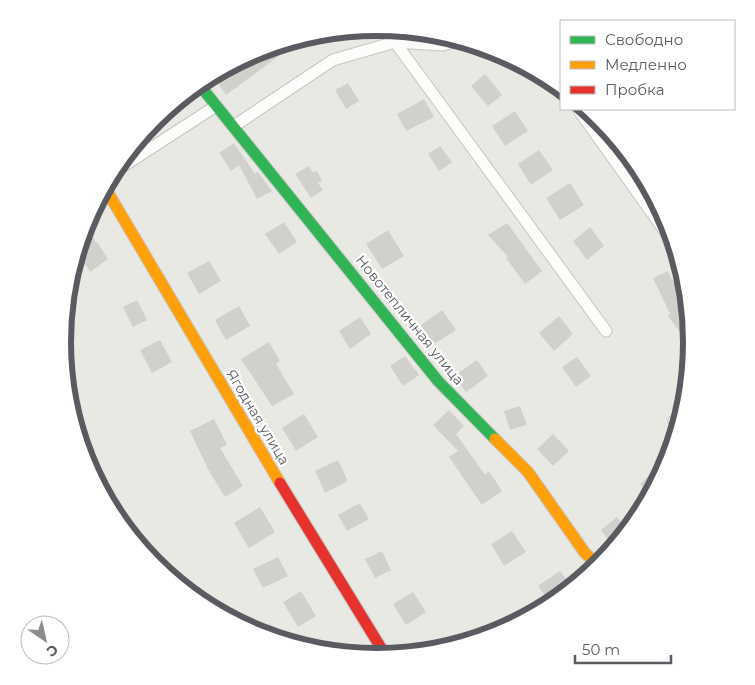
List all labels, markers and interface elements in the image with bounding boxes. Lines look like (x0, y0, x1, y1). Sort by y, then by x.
legend (560, 20, 735, 110)
text: Свободно (605, 30, 683, 49)
text: Медленно (605, 55, 687, 74)
text: Пробка (605, 80, 664, 99)
street label: Новотепличная улица (352, 251, 468, 389)
street label: Ягодная улица (222, 366, 294, 468)
north arrow (20, 615, 70, 665)
scale bar (575, 632, 671, 664)
text: С (43, 640, 62, 661)
text: 50 m (582, 640, 620, 659)

